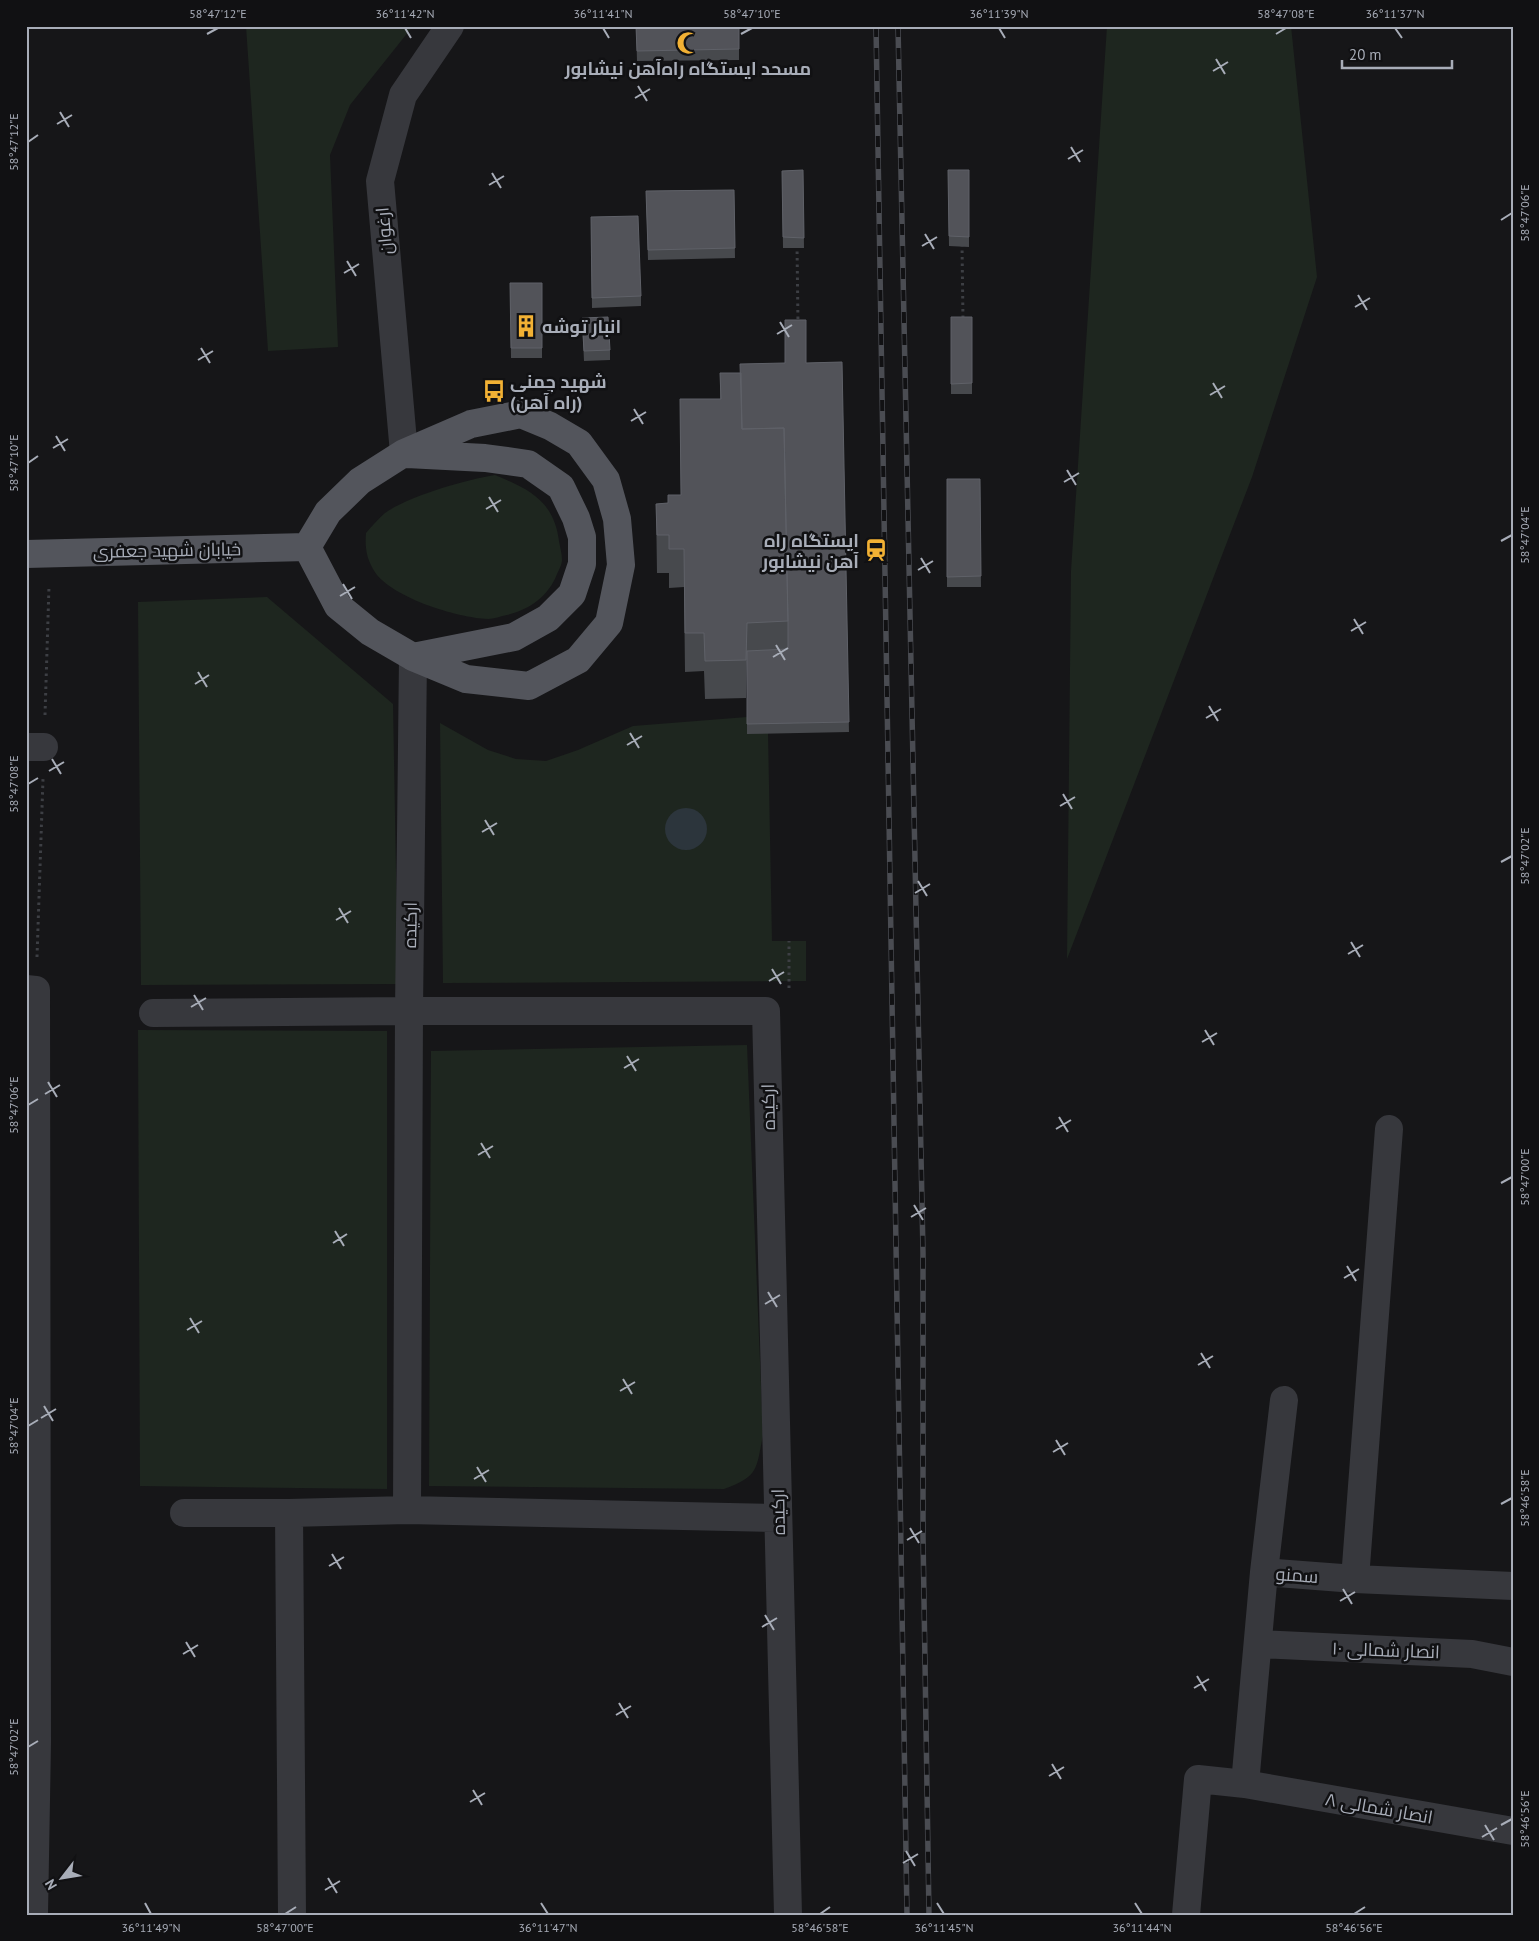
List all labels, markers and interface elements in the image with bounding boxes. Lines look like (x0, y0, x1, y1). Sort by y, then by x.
text: 58°47'12"E (189, 6, 247, 21)
text: 36°11'42"N (375, 6, 435, 21)
text: 36°11'41"N (573, 6, 633, 21)
text: 58°47'10"E (723, 6, 781, 21)
text: 36°11'39"N (969, 6, 1029, 21)
text: 58°47'08"E (1257, 6, 1315, 21)
text: 36°11'37"N (1365, 6, 1425, 21)
mosque icon: مسحد ایستگاه راه‌آهن نیشابور (675, 30, 701, 56)
scale bar (1342, 38, 1452, 70)
text: 20 m (1349, 45, 1382, 64)
place label: مسحد ایستگاه راه‌آهن نیشابور (564, 57, 811, 80)
text: 58°47'12"E (6, 113, 21, 171)
text: 58°47'06"E (1517, 184, 1532, 242)
street label: ارغوان (370, 206, 398, 256)
building icon: انبار توشه (513, 313, 539, 339)
place label: انبار توشه (542, 315, 621, 338)
place label: شهید چمنی (راه آهن) (510, 370, 607, 414)
bus stop icon: شهید چمنی (راه آهن) (481, 378, 507, 404)
text: 58°47'10"E (6, 434, 21, 492)
text: 58°47'04"E (1517, 506, 1532, 564)
place label: ایستگاه راه‌ آهن نیشابور (761, 529, 859, 573)
street label: خیابان شهید جعفری (93, 537, 241, 563)
station icon: ایستگاه راه‌ آهن نیشابور (863, 537, 889, 563)
text: 58°47'08"E (6, 755, 21, 813)
text: 58°47'02"E (1517, 827, 1532, 885)
street label: ارکیده (398, 902, 422, 948)
text: 58°47'06"E (6, 1076, 21, 1134)
street label: ارکیده (756, 1084, 780, 1130)
text: 58°47'00"E (1517, 1148, 1532, 1206)
text: 58°47'04"E (6, 1397, 21, 1455)
text: 58°46'58"E (1517, 1469, 1532, 1527)
street label: ارکیده (766, 1489, 790, 1535)
street label: سمنو (1275, 1562, 1319, 1588)
street label: انصار شمالی ۱۰ (1332, 1637, 1440, 1663)
text: 58°47'02"E (6, 1718, 21, 1776)
street label: انصار شمالی ۸ (1323, 1787, 1435, 1829)
text: 58°46'56"E (1517, 1790, 1532, 1848)
north arrow (38, 1854, 88, 1904)
text: N (41, 1876, 61, 1893)
text: 36°11'49"N (121, 1920, 181, 1935)
text: 58°47'00"E (256, 1920, 314, 1935)
text: 36°11'47"N (518, 1920, 578, 1935)
text: 58°46'58"E (791, 1920, 849, 1935)
text: 36°11'45"N (914, 1920, 974, 1935)
text: 36°11'44"N (1112, 1920, 1172, 1935)
text: 58°46'56"E (1325, 1920, 1383, 1935)

